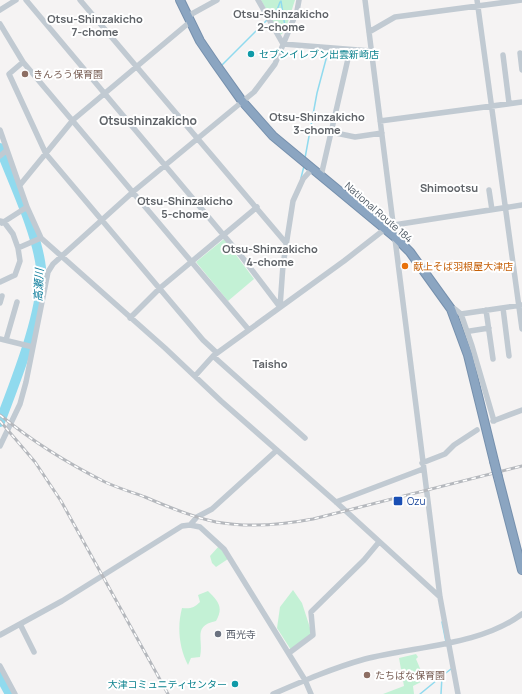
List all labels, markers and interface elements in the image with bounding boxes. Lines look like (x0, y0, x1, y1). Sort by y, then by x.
district label: Otsu-Shinzakicho 2-chome (233, 6, 329, 34)
district label: Otsu-Shinzakicho 7-chome (47, 11, 143, 39)
place label: セブンイレブン出雲新崎店 (259, 47, 379, 61)
marker: セブンイレブン出雲新崎店 (246, 49, 256, 59)
place label: きんろう保育園 (33, 67, 103, 81)
marker: きんろう保育園 (20, 69, 30, 79)
district label: Otsu-Shinzakicho 3-chome (269, 109, 365, 137)
district label: Otsushinzakicho (99, 112, 197, 129)
street label: National Route 184 (342, 179, 416, 246)
district label: Shimootsu (420, 180, 478, 195)
district label: Otsu-Shinzakicho 5-chome (137, 193, 233, 221)
district label: Otsu-Shinzakicho 4-chome (222, 241, 318, 269)
place label: 献上そば羽根屋大津店 (413, 259, 513, 273)
marker: 献上そば羽根屋大津店 (400, 261, 410, 271)
water label: 高瀬川 (30, 267, 46, 302)
district label: Taisho (253, 356, 288, 371)
place label: Ozu (407, 494, 426, 508)
marker: Ozu (392, 495, 404, 507)
place label: 西光寺 (226, 627, 256, 641)
marker: 西光寺 (213, 629, 223, 639)
place label: たちばな保育園 (375, 668, 445, 682)
marker: たちばな保育園 (362, 670, 372, 680)
place label: 大津コミュニティセンター (108, 677, 227, 691)
marker: 大津コミュニティセンター (230, 679, 240, 689)

